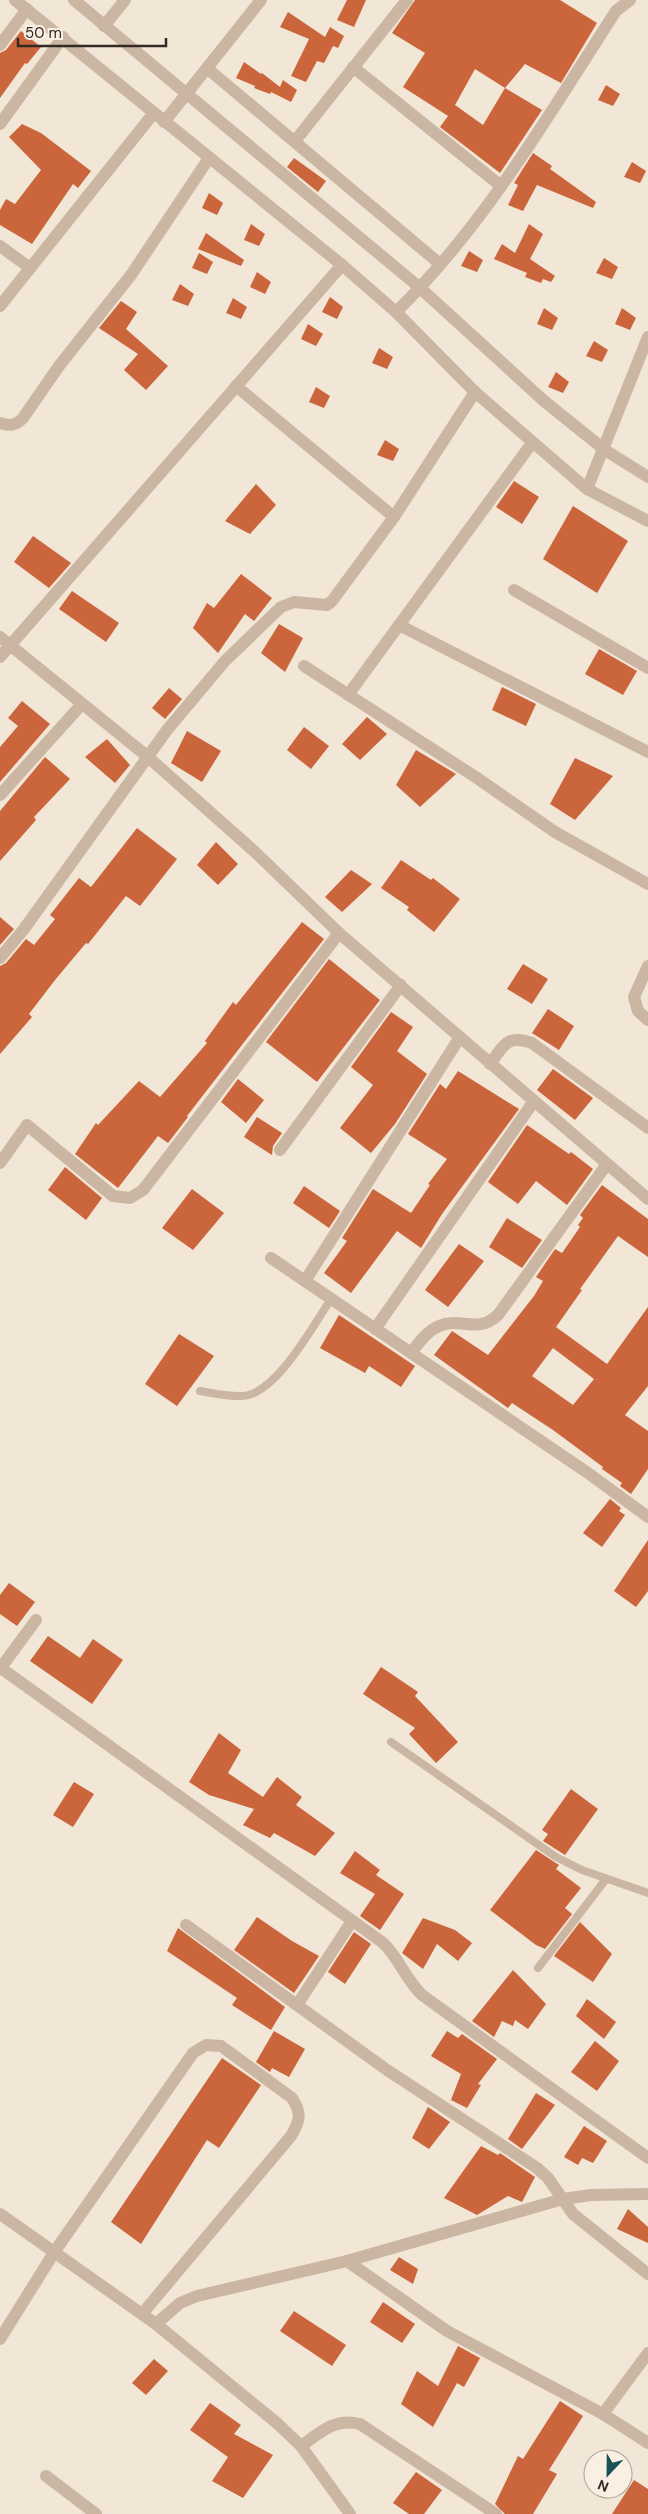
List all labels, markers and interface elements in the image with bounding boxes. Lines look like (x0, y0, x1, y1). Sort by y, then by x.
scale bar (18, 15, 165, 47)
text: 50 m (25, 23, 62, 43)
north arrow (583, 2449, 633, 2499)
text: N (595, 2476, 611, 2496)

